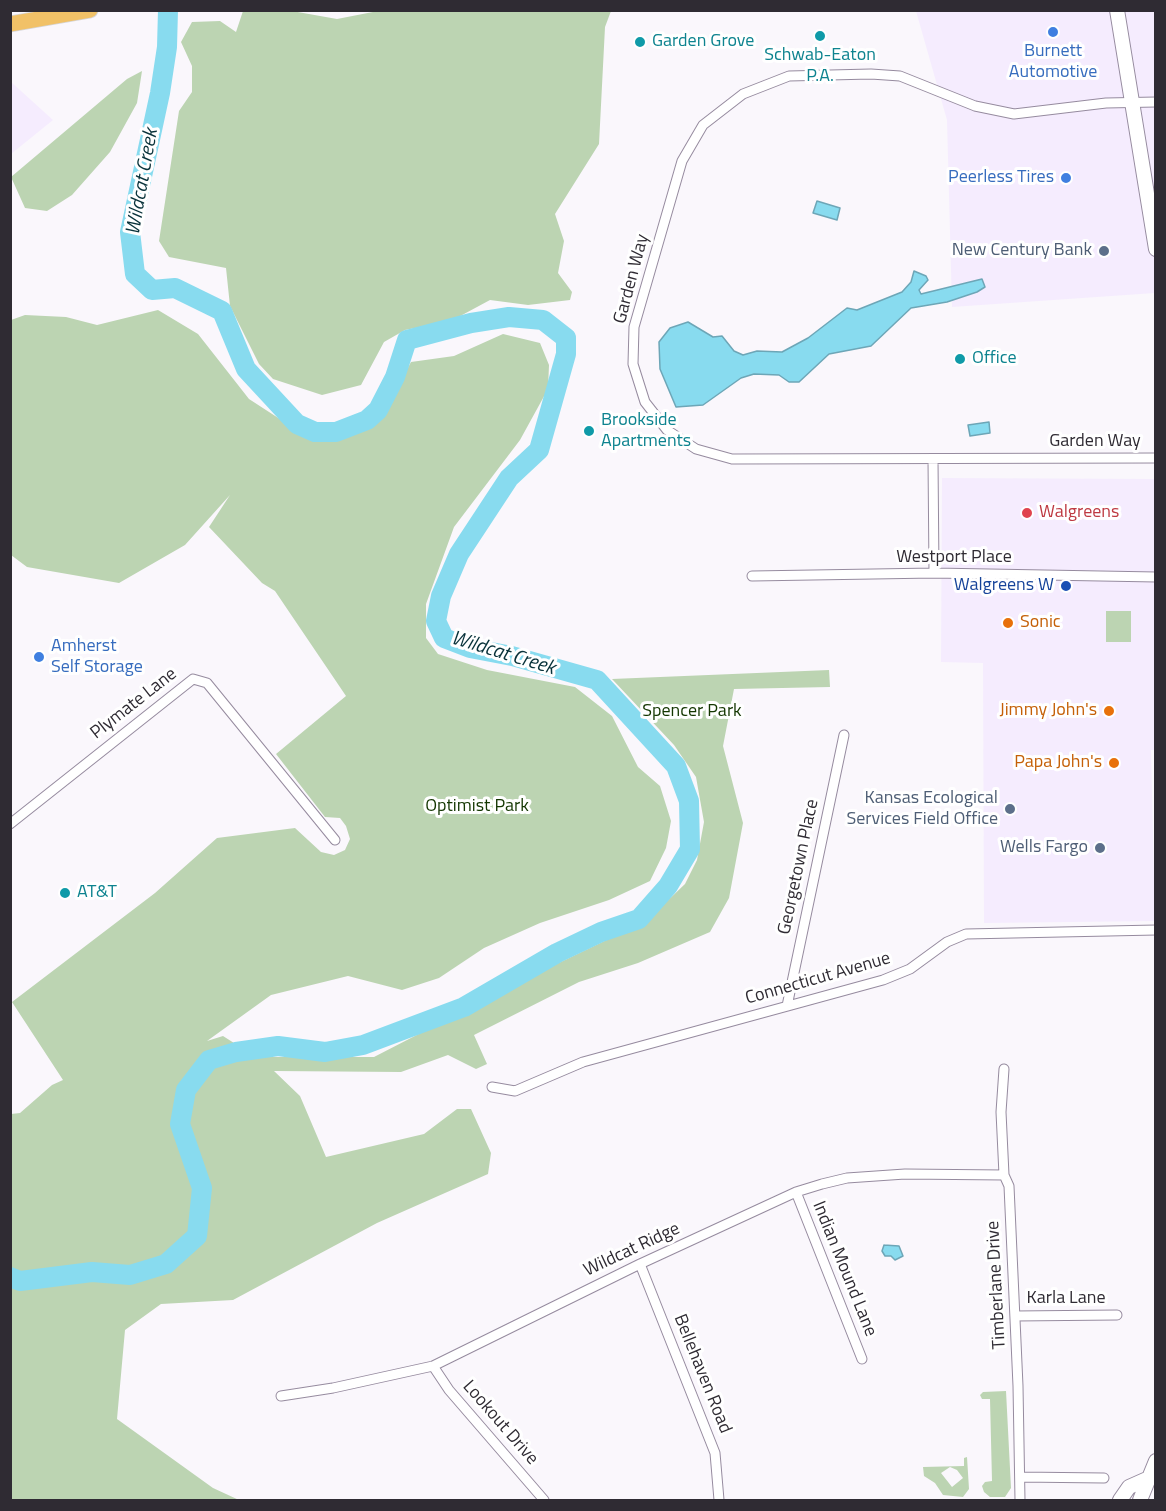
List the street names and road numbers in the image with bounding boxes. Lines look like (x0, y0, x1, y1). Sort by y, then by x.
street label: Garden Way (610, 232, 654, 326)
street label: Garden Way (1049, 431, 1141, 453)
street label: Westport Place (896, 547, 1012, 569)
street label: Plymate Lane (87, 664, 181, 744)
street label: Georgetown Place (774, 797, 824, 937)
street label: Connecticut Avenue (743, 948, 893, 1010)
street label: Indian Mound Lane (807, 1198, 881, 1340)
street label: Wildcat Ridge (580, 1218, 684, 1282)
street label: Timberlane Drive (983, 1220, 1011, 1350)
street label: Karla Lane (1026, 1288, 1106, 1310)
street label: Bellehaven Road (668, 1311, 736, 1437)
street label: Lookout Drive (458, 1376, 542, 1470)

